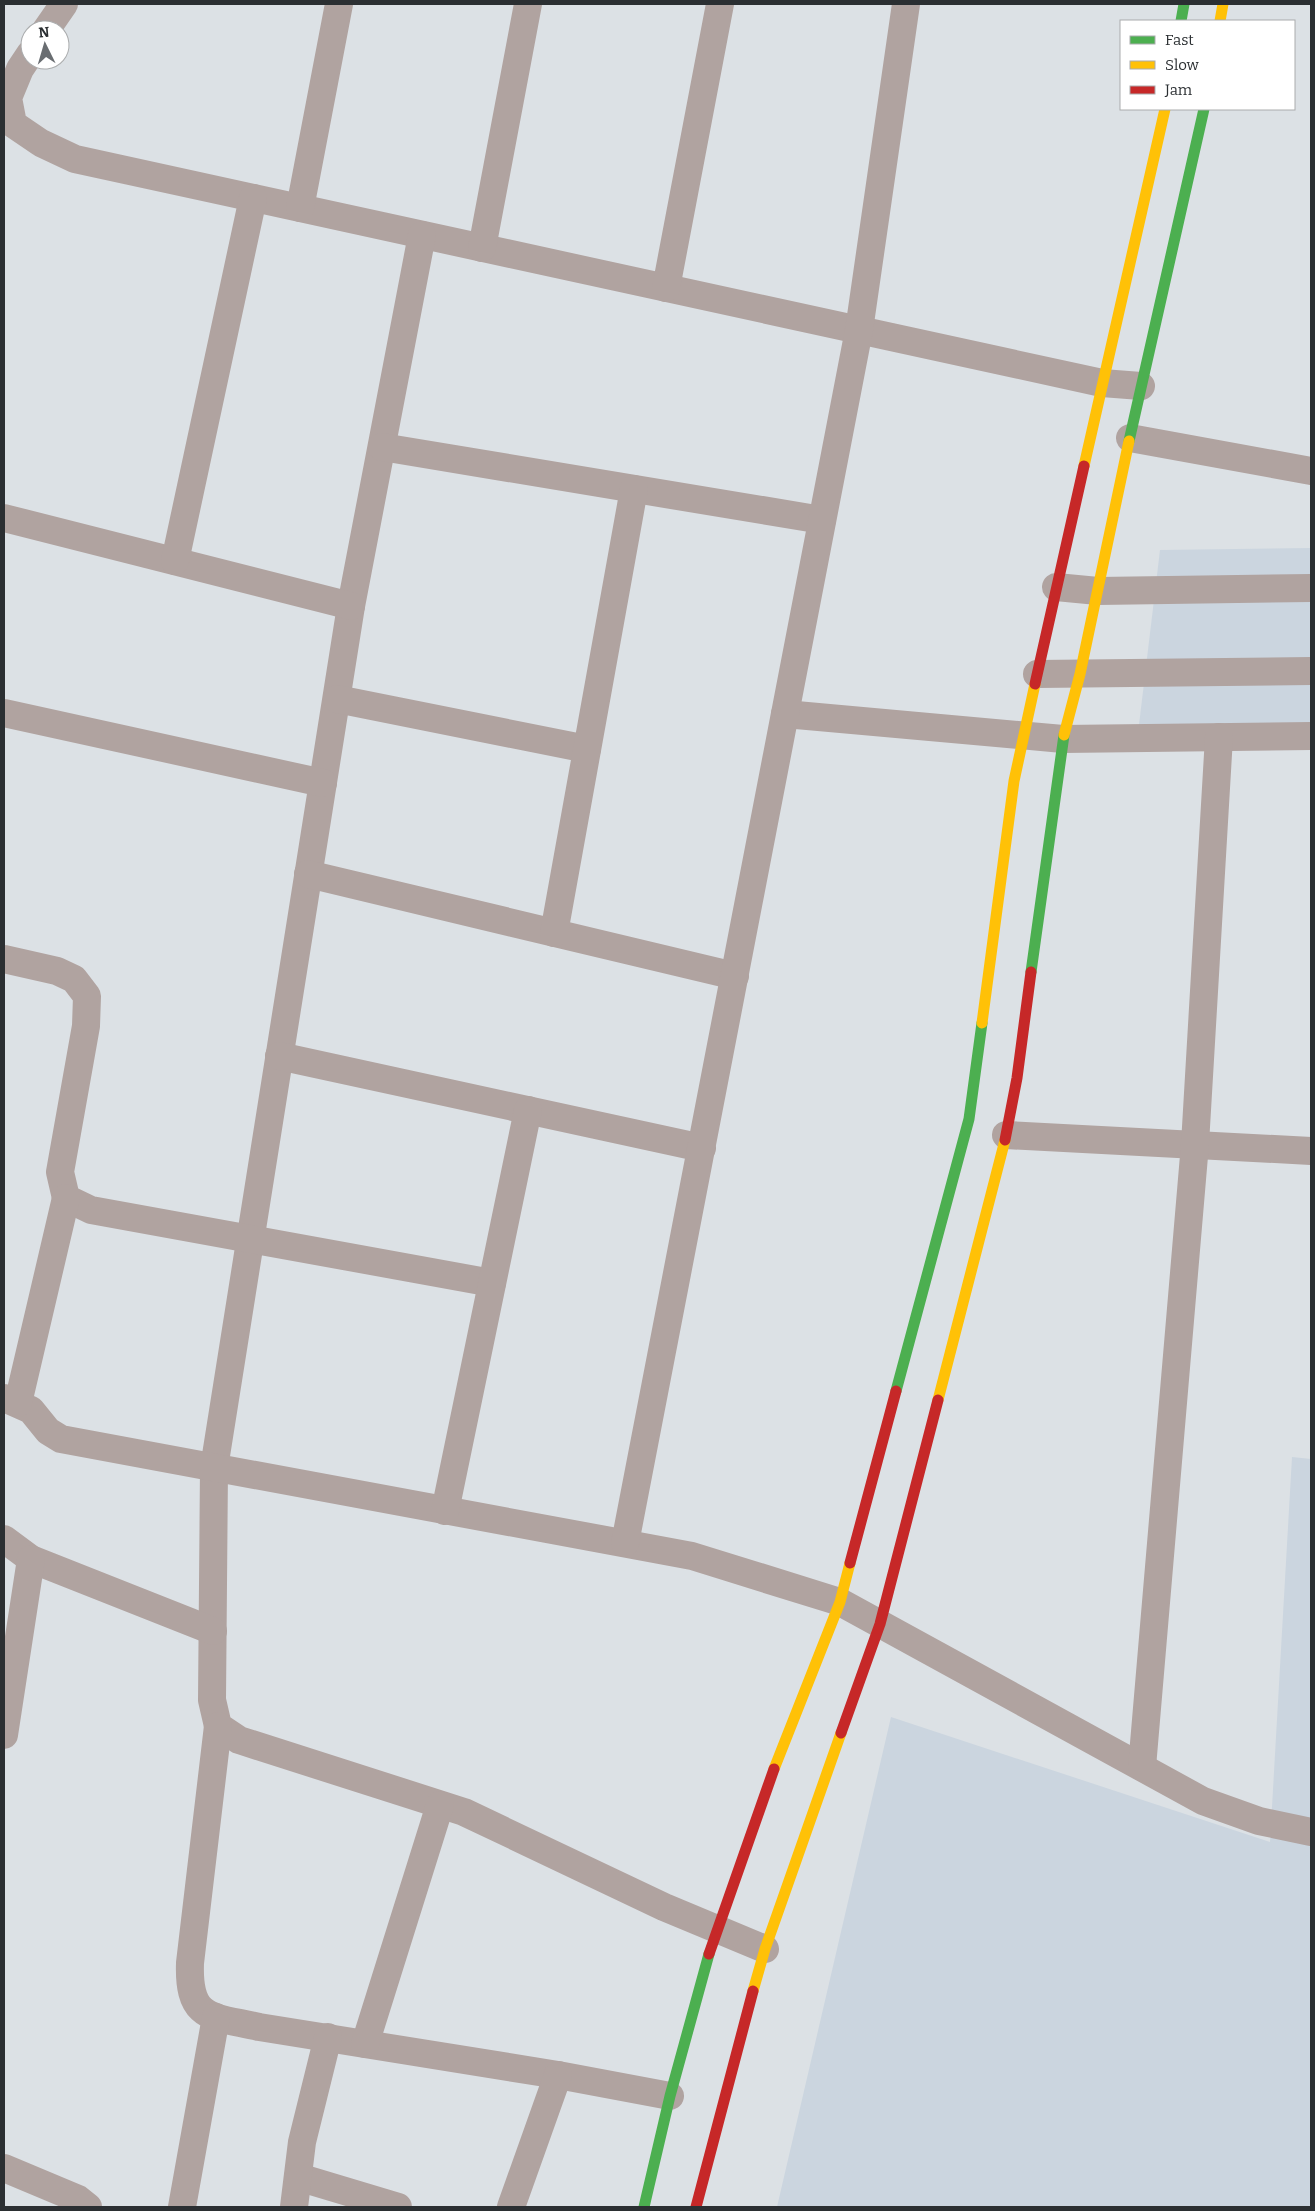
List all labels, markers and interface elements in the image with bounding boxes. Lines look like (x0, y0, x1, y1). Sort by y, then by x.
north arrow (20, 20, 70, 70)
legend (1120, 20, 1295, 110)
text: N (38, 24, 50, 41)
text: Fast (1165, 31, 1194, 49)
text: Slow (1165, 56, 1200, 74)
text: Jam (1164, 81, 1193, 99)

